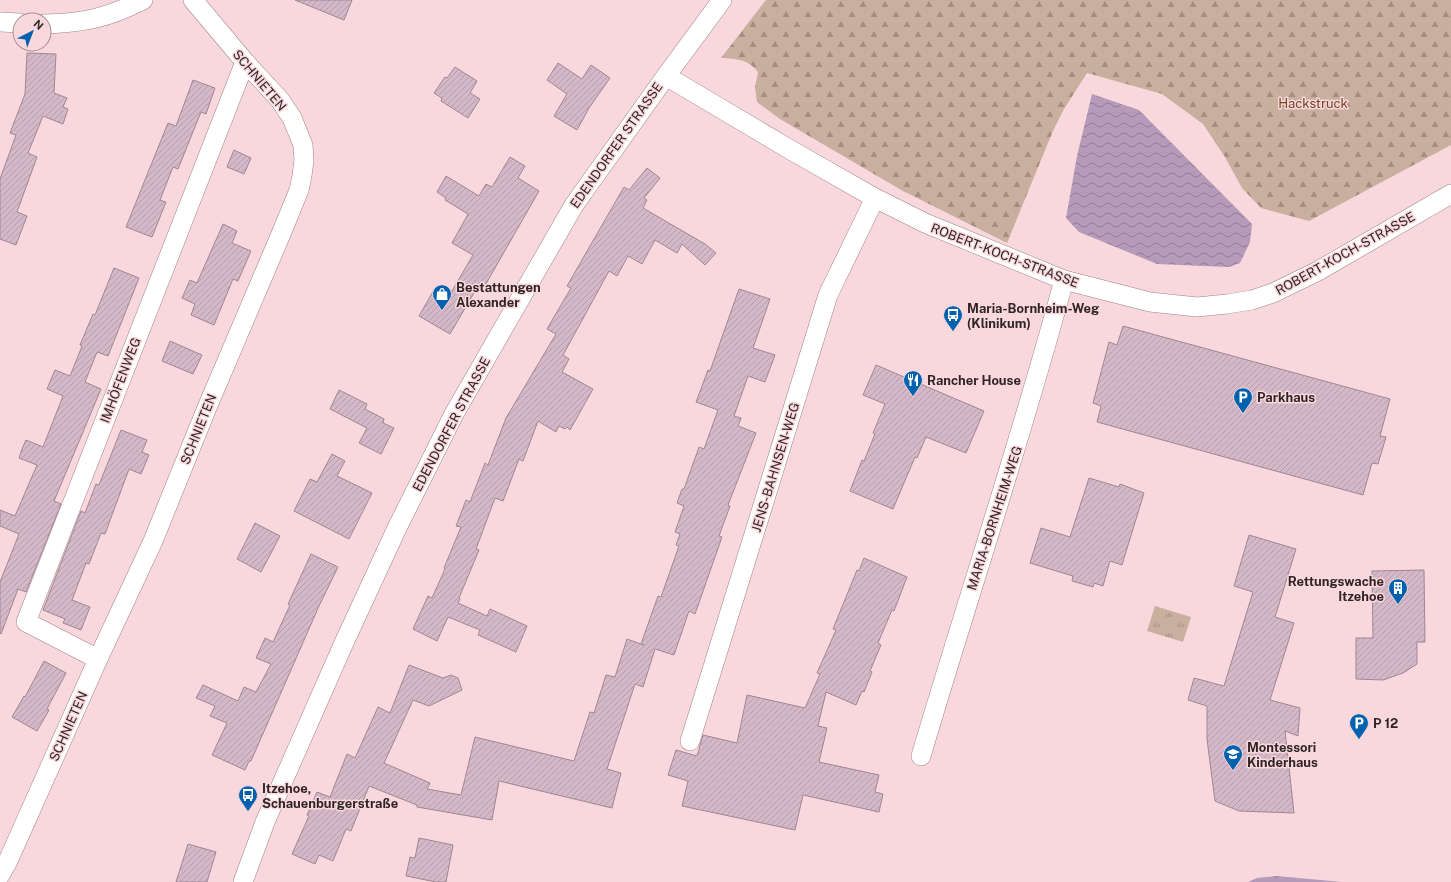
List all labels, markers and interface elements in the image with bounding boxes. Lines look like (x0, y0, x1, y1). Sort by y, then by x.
north arrow (12, 12, 52, 52)
text: N (31, 17, 46, 32)
street label: SCHNIETEN (230, 47, 289, 114)
street label: EDENDORFER STRASSE (567, 80, 666, 211)
park label: Hackstruck (1278, 96, 1348, 111)
street label: ROBERT-KOCH-STRASSE (1273, 209, 1418, 298)
street label: ROBERT-KOCH-STRASSE (929, 220, 1081, 291)
place label: Bestattungen Alexander (456, 280, 541, 310)
shop icon: Bestattungen Alexander (431, 283, 453, 311)
place label: Maria-Bornheim-Weg (Klinikum) (967, 301, 1099, 331)
bus stop icon: Maria-Bornheim-Weg (Klinikum) (942, 304, 964, 332)
street label: IMHÖFENWEG (97, 335, 144, 425)
street label: EDENDORFER STRASSE (410, 355, 493, 494)
restaurant icon: Rancher House (902, 369, 924, 397)
place label: Rancher House (927, 373, 1021, 388)
parking icon: Parkhaus (1232, 386, 1254, 414)
place label: Parkhaus (1257, 390, 1315, 405)
street label: SCHNIETEN (177, 392, 219, 467)
street label: JENS-BAHNSEN-WEG (749, 401, 802, 534)
street label: MARIA-BORNHEIM-WEG (964, 444, 1025, 592)
place label: Rettungswache Itzehoe (1288, 574, 1384, 604)
building icon: Rettungswache Itzehoe (1387, 577, 1409, 605)
street label: SCHNIETEN (46, 689, 91, 763)
parking icon: P 12 (1348, 712, 1370, 740)
place label: P 12 (1373, 716, 1398, 731)
place label: Montessori Kinderhaus (1247, 740, 1318, 770)
school or university icon: Montessori Kinderhaus (1222, 743, 1244, 771)
place label: Itzehoe, Schauenburgerstraße (262, 781, 398, 811)
bus stop icon: Itzehoe, Schauenburgerstraße (237, 784, 259, 812)

